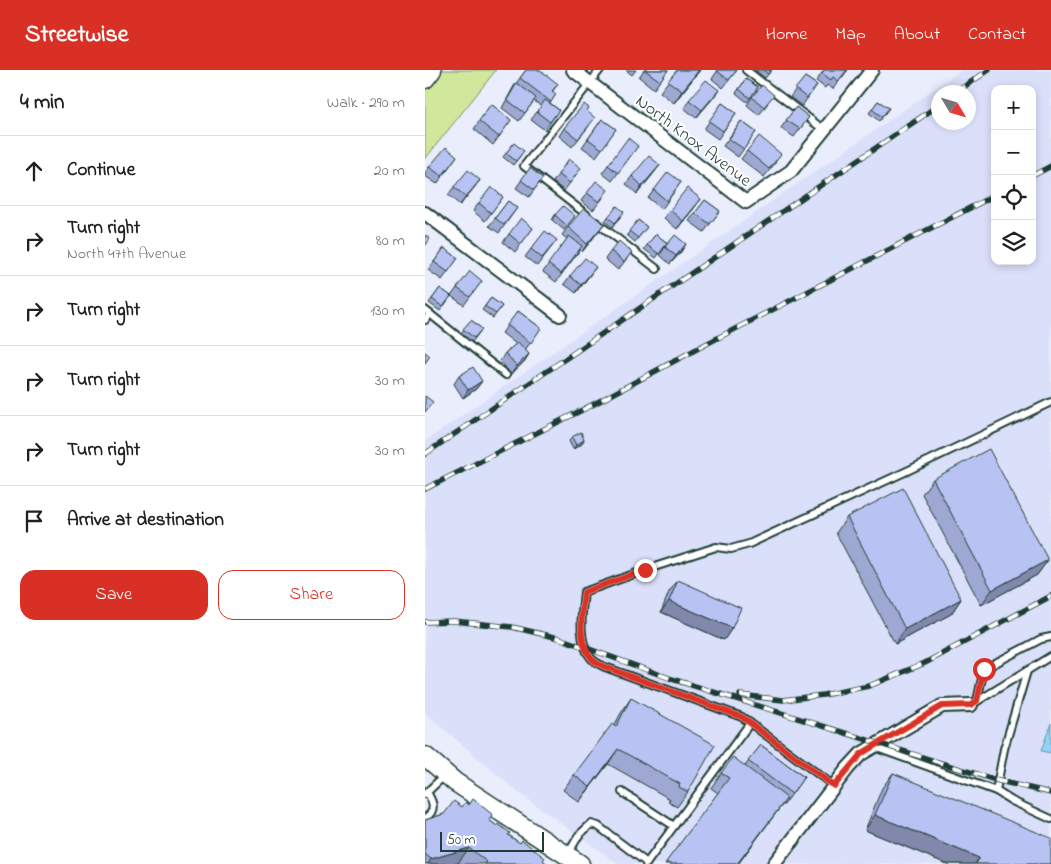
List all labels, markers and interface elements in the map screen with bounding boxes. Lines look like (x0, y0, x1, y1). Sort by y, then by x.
text: Streetwise (25, 18, 129, 53)
text: Home (766, 22, 807, 48)
text: Map (835, 22, 866, 48)
text: About (894, 22, 940, 48)
text: Contact (968, 22, 1026, 48)
north arrow (931, 85, 976, 130)
map controls (991, 85, 1036, 265)
button: + (991, 85, 1036, 130)
text: 4 min (20, 88, 64, 118)
street label: North Knox Avenue (629, 89, 757, 195)
text: Walk · 290 m (327, 91, 405, 115)
button: − (991, 130, 1036, 175)
icon: ahead (20, 157, 48, 185)
text: Continue (67, 157, 135, 184)
text: 20 m (374, 159, 405, 183)
button: locate (991, 175, 1036, 220)
text: Turn right (67, 215, 140, 242)
button: layers (991, 220, 1036, 265)
icon: right (20, 227, 48, 255)
text: 80 m (376, 229, 405, 253)
text: North 47th Avenue (67, 242, 186, 266)
icon: right (20, 297, 48, 325)
text: Turn right (67, 297, 140, 324)
text: 130 m (370, 299, 405, 323)
icon: right (20, 367, 48, 395)
text: Turn right (67, 367, 140, 394)
text: 30 m (375, 369, 405, 393)
icon: right (20, 437, 48, 465)
text: Turn right (67, 437, 140, 464)
text: 30 m (375, 439, 405, 463)
icon: arrive (20, 507, 48, 535)
text: Arrive at destination (67, 507, 224, 534)
route end (634, 559, 657, 582)
button: Save (20, 570, 208, 620)
button: Share (218, 570, 405, 620)
route start (973, 658, 996, 681)
scale bar (440, 829, 544, 852)
text: 50 m (447, 830, 475, 851)

